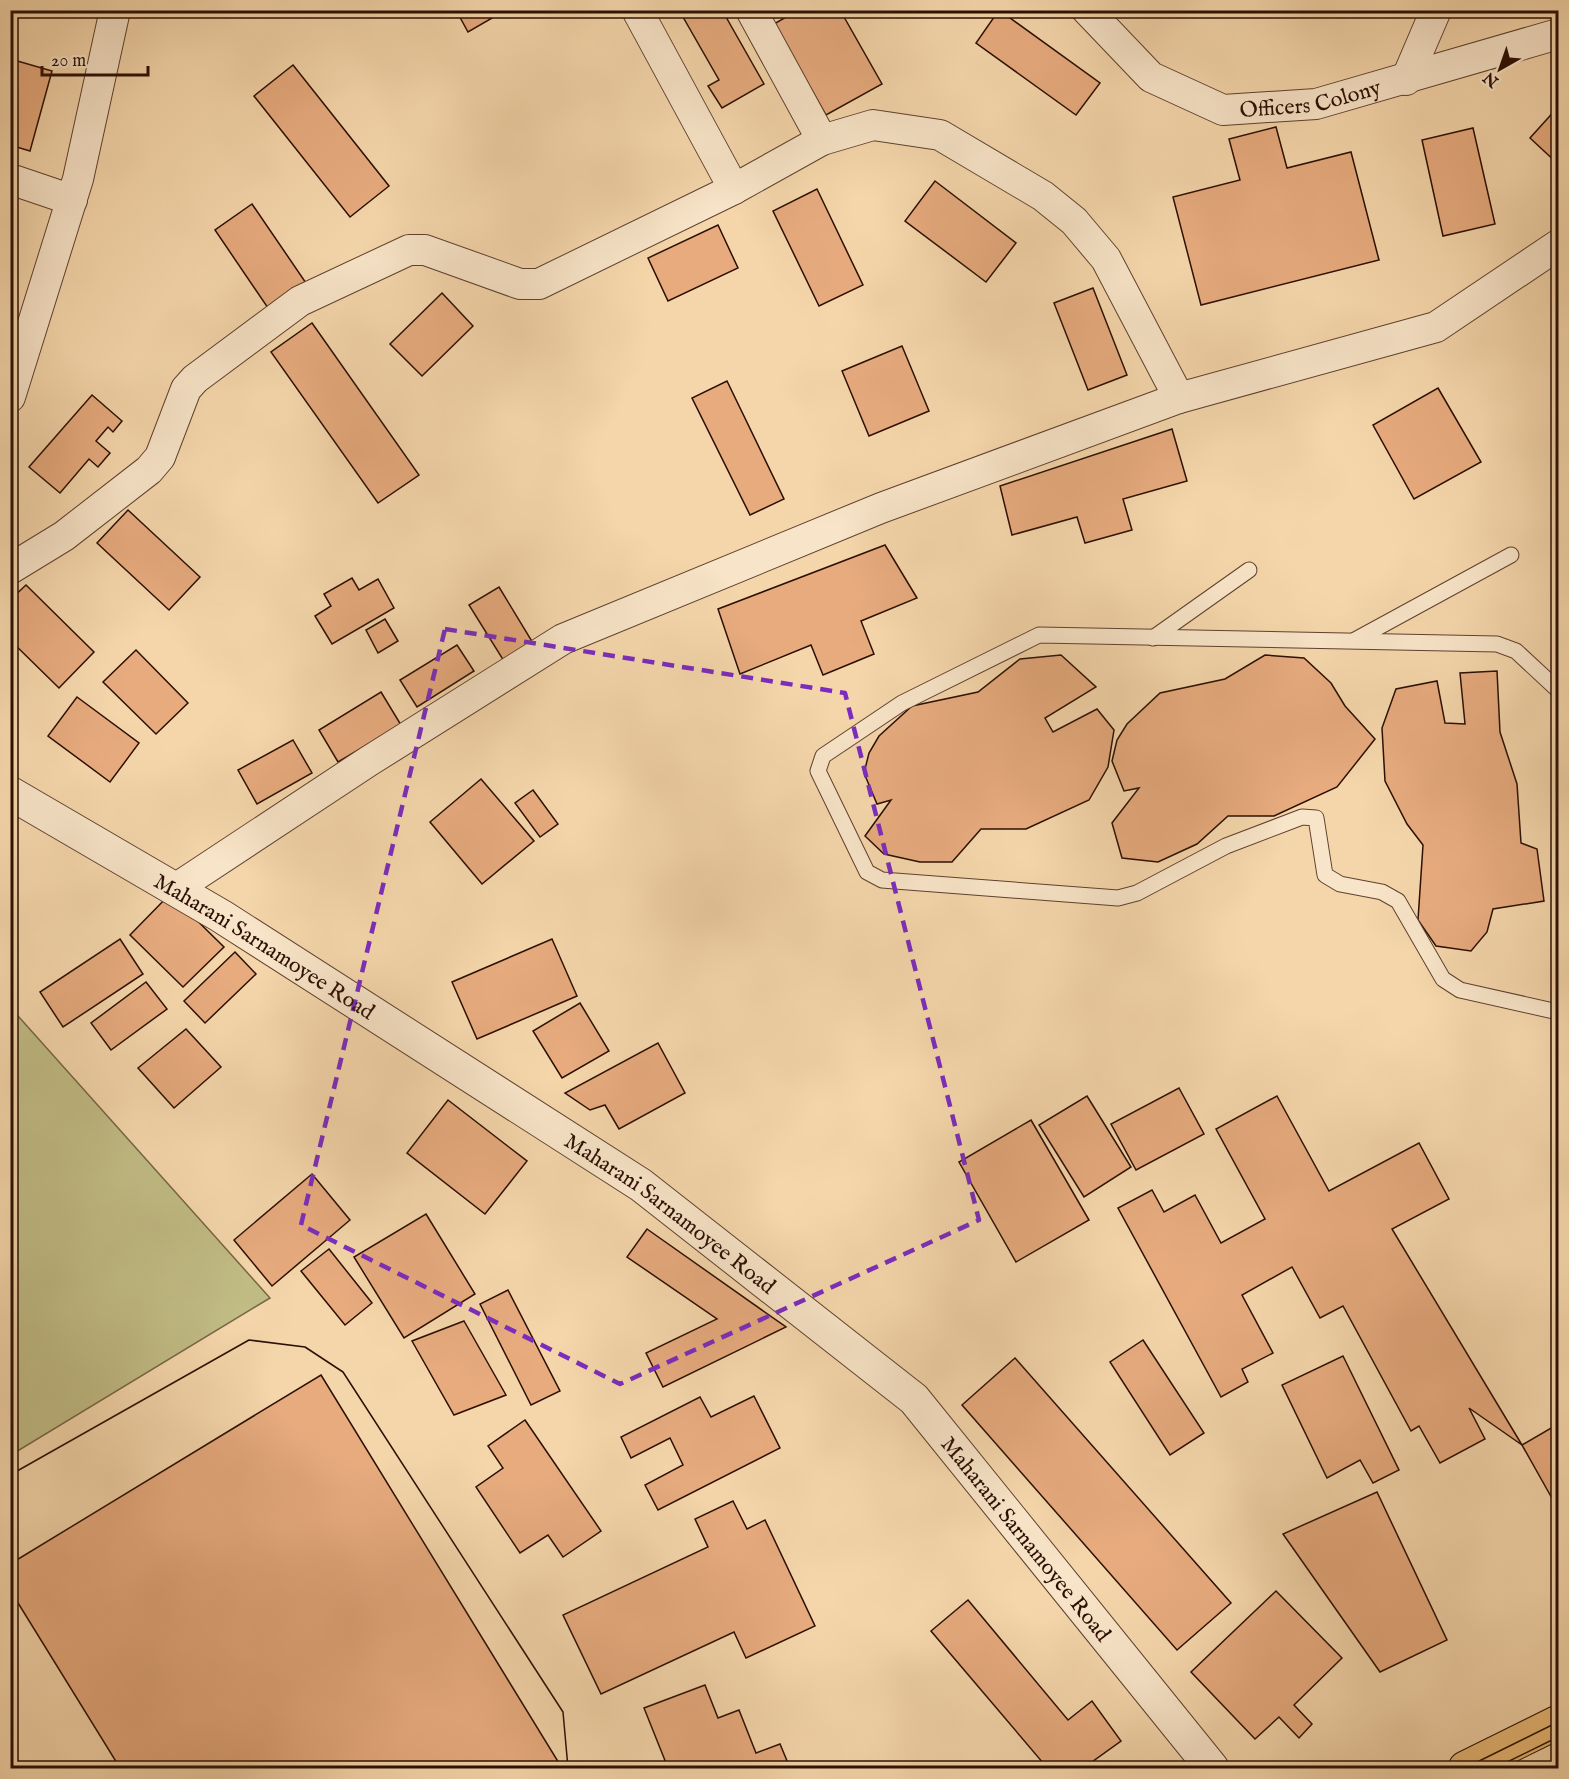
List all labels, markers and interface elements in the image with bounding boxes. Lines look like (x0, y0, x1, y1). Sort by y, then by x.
scale bar (42, 39, 148, 77)
north arrow (1470, 39, 1530, 99)
text: 20 m (51, 50, 86, 73)
text: N (1480, 67, 1504, 92)
street label: Officers Colony (1239, 74, 1385, 125)
street label: Maharani Sarnamoyee Road (148, 868, 380, 1027)
street label: Maharani Sarnamoyee Road (558, 1128, 781, 1301)
street label: Maharani Sarnamoyee Road (934, 1431, 1116, 1648)

